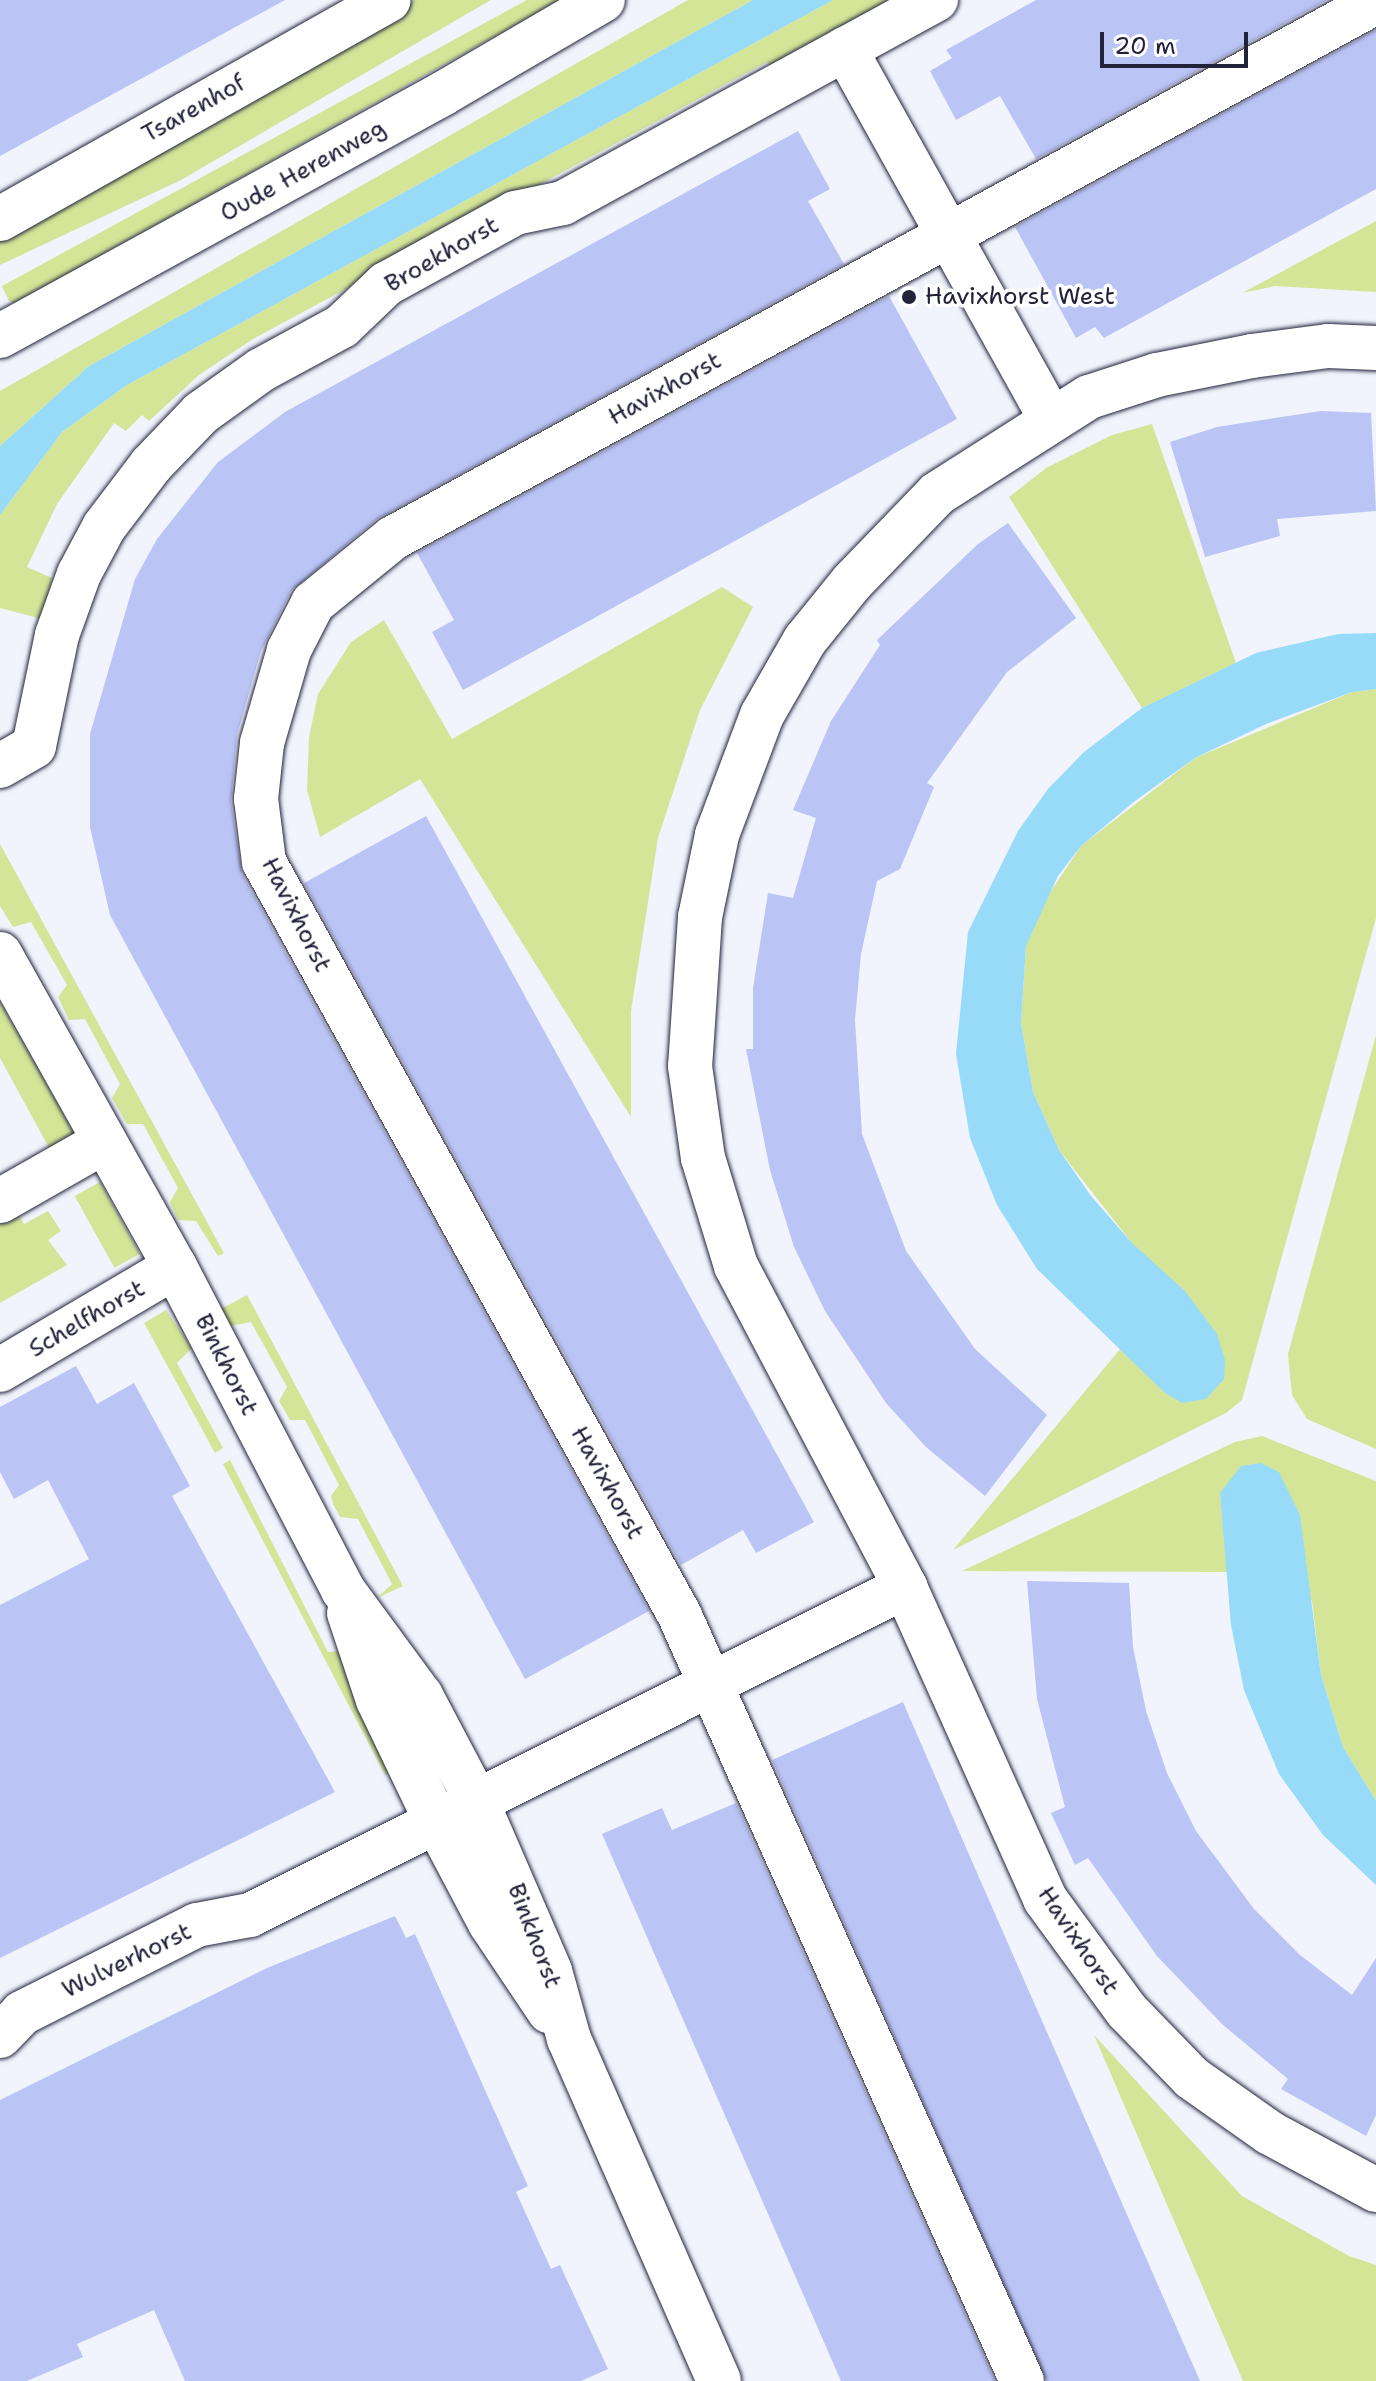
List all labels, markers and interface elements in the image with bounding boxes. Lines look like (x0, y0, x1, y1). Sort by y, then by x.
scale bar (1104, 16, 1252, 66)
text: 20 m (1114, 30, 1176, 62)
street label: Tsarenhof (137, 69, 251, 149)
street label: Oude Herenweg (215, 114, 391, 228)
street label: Broekhorst (380, 211, 504, 299)
place label: Havixhorst West (925, 283, 1115, 311)
marker: Havixhorst West (900, 288, 918, 306)
street label: Havixhorst (604, 346, 726, 432)
street label: Havixhorst (255, 853, 337, 977)
street label: Schelfhorst (24, 1274, 150, 1364)
street label: Binkhorst (188, 1310, 264, 1420)
street label: Havixhorst (564, 1422, 650, 1544)
street label: Binkhorst (501, 1880, 567, 1992)
street label: Havixhorst (1031, 1881, 1125, 2001)
street label: Wulverhorst (58, 1917, 196, 2005)

